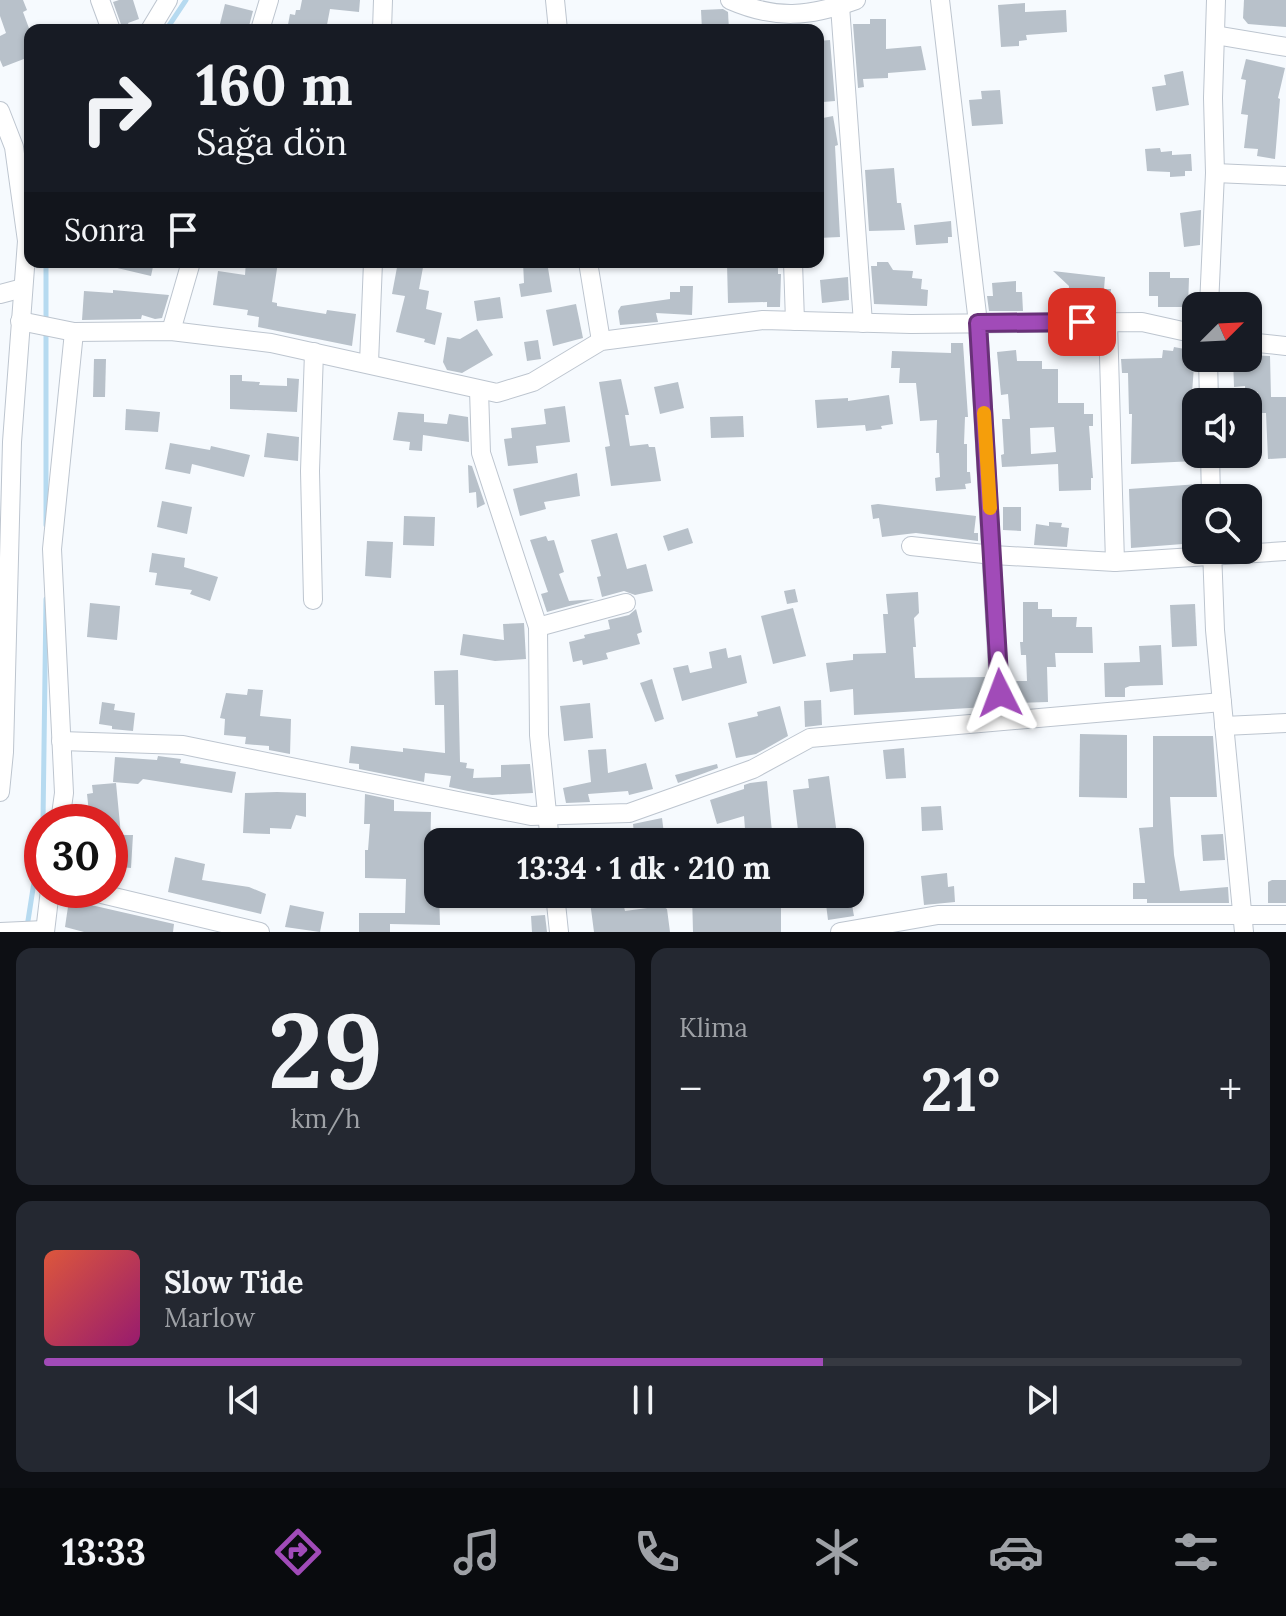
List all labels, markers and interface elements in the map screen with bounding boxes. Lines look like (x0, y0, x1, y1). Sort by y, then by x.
text: 160 m (196, 49, 353, 120)
icon: right (64, 56, 168, 160)
text: Sağa dön (196, 119, 347, 165)
icon: arrive (161, 208, 205, 252)
text: Sonra (64, 211, 145, 249)
pin (1048, 288, 1116, 356)
north arrow (1182, 292, 1262, 372)
map controls (1182, 292, 1262, 564)
icon: arrive (1060, 300, 1104, 344)
button: sound (1182, 388, 1262, 468)
button: search (1182, 484, 1262, 564)
position arrow (958, 651, 1042, 735)
speed limit sign: 30 (24, 804, 128, 908)
text: 13:34 · 1 dk · 210 m (517, 849, 771, 887)
text: 29 (268, 983, 383, 1116)
text: Klima (679, 1011, 748, 1044)
text: 21° (921, 1051, 1000, 1127)
text: − (679, 1061, 702, 1117)
text: + (1219, 1061, 1242, 1117)
text: km/h (290, 1102, 361, 1135)
text: Slow Tide (164, 1263, 303, 1301)
text: Marlow (164, 1301, 255, 1334)
icon: previous (222, 1378, 266, 1422)
icon: pause (621, 1378, 665, 1422)
icon: next (1020, 1378, 1064, 1422)
icon: directions (270, 1524, 326, 1580)
icon: music (449, 1524, 505, 1580)
icon: phone (629, 1524, 685, 1580)
icon: climate (809, 1524, 865, 1580)
icon: car (988, 1524, 1044, 1580)
icon: filters (1168, 1524, 1224, 1580)
text: 13:33 (62, 1529, 146, 1575)

